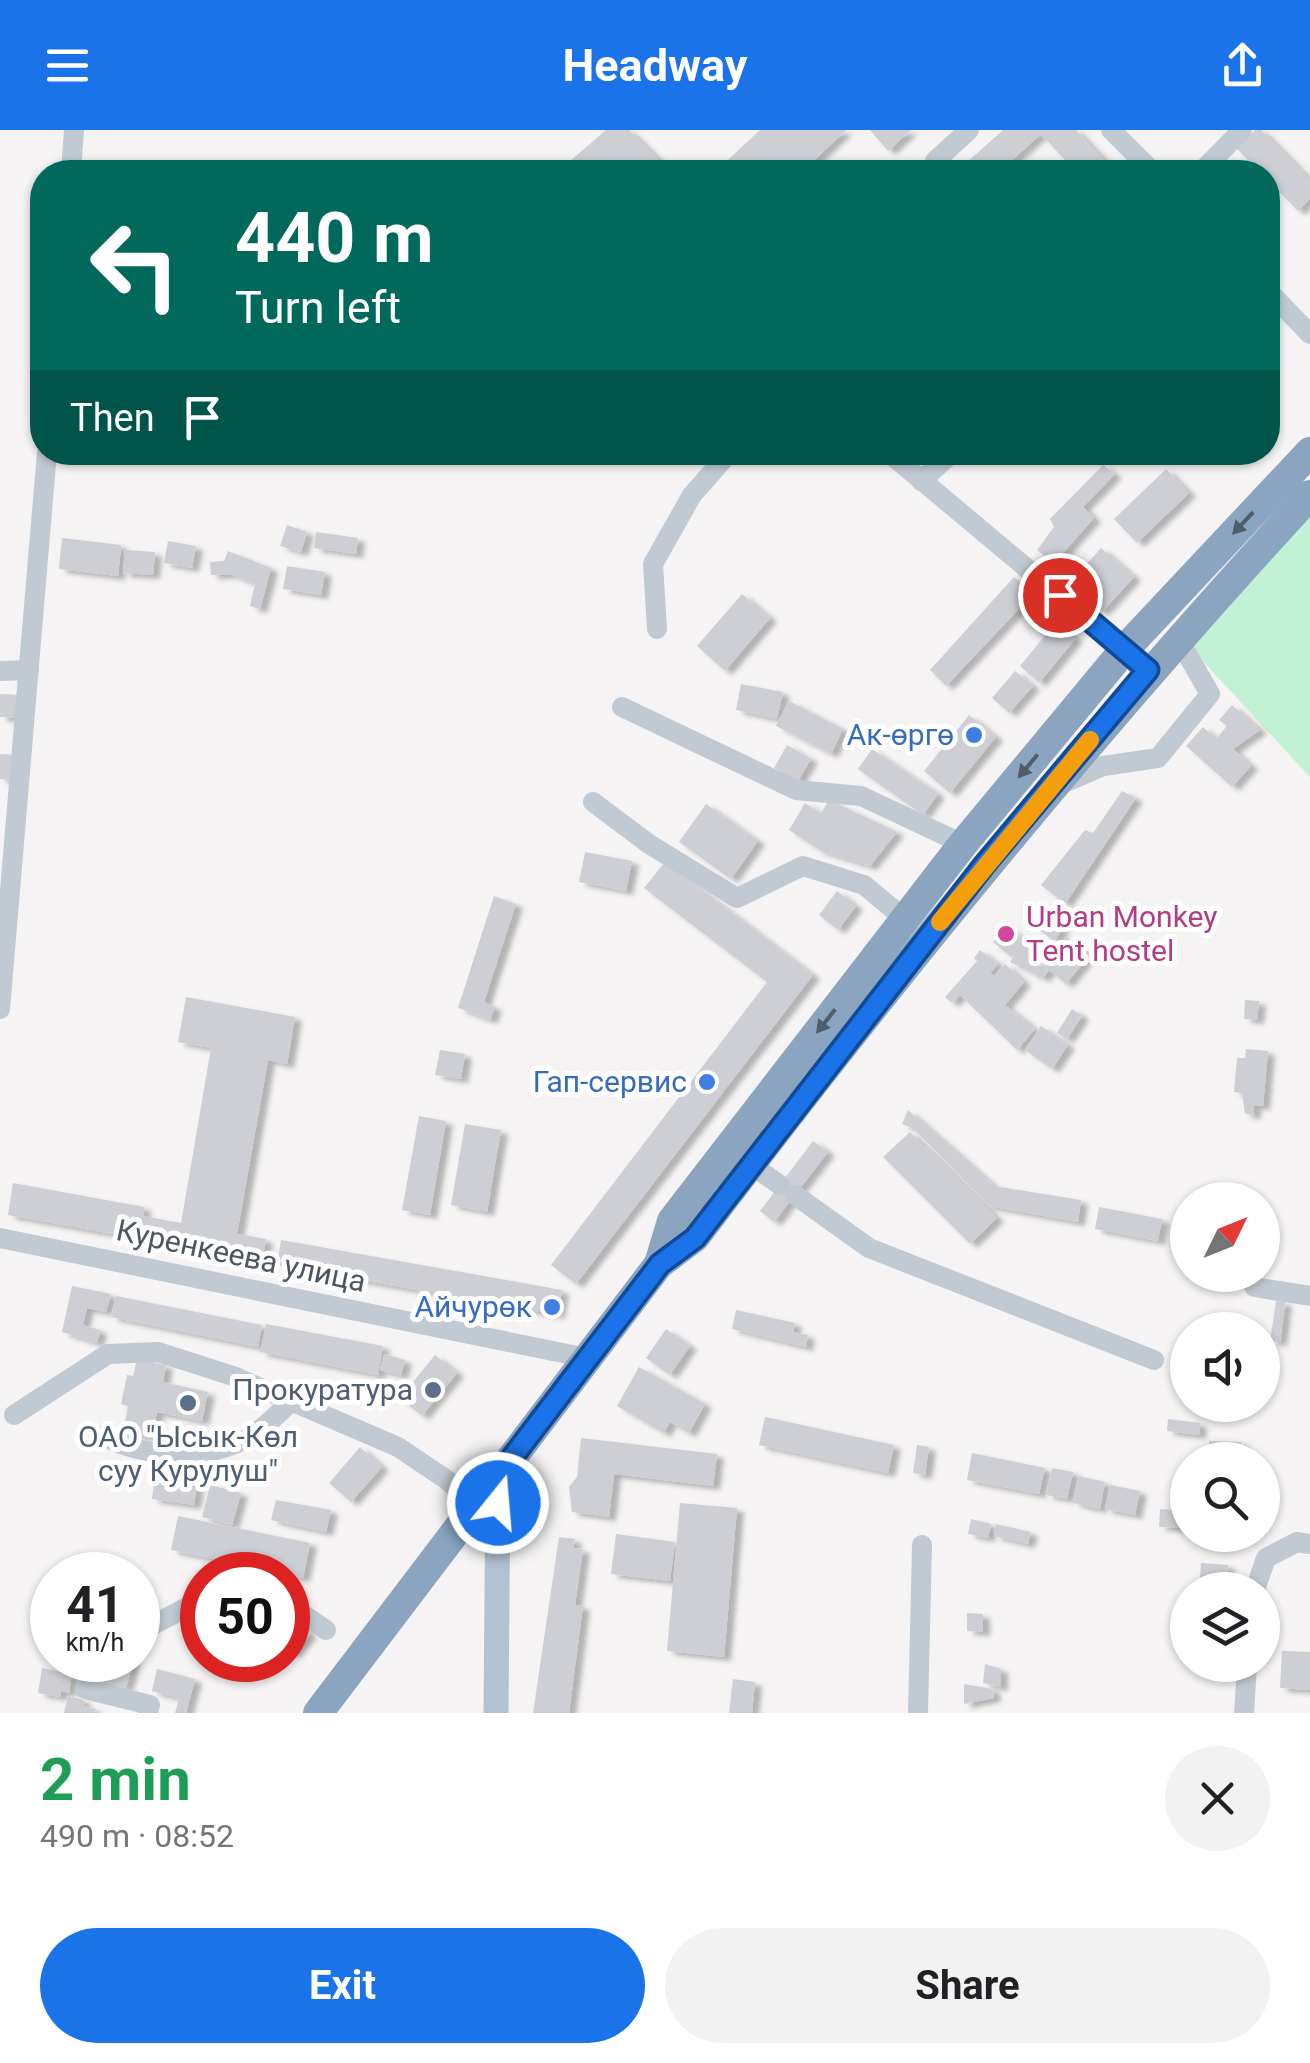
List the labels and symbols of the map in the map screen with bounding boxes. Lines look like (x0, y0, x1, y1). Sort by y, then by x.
one-way arrow (1232, 511, 1255, 535)
pin (1018, 553, 1103, 638)
place label: Ак-өргө (847, 717, 954, 752)
marker: Ак-өргө (963, 724, 985, 746)
one-way arrow (1017, 753, 1039, 778)
place label: Urban Monkey Tent hostel (1026, 899, 1217, 968)
marker: Urban Monkey Tent hostel (995, 923, 1017, 945)
one-way arrow (816, 1008, 837, 1034)
place label: Гап-сервис (533, 1064, 687, 1099)
marker: Гап-сервис (696, 1071, 718, 1093)
north arrow (1170, 1182, 1280, 1292)
street label: Куренкеева улица (113, 1212, 369, 1299)
place label: Айчурөк (414, 1289, 532, 1324)
marker: Айчурөк (541, 1296, 563, 1318)
place label: Прокуратура (232, 1372, 413, 1407)
marker: Прокуратура (422, 1379, 444, 1401)
marker: ОАО "Ысык-Көл суу Курулуш" (177, 1392, 199, 1414)
place label: ОАО "Ысык-Көл суу Курулуш" (78, 1419, 298, 1488)
position arrow (446, 1451, 550, 1555)
speed limit sign: 50 (180, 1552, 310, 1682)

